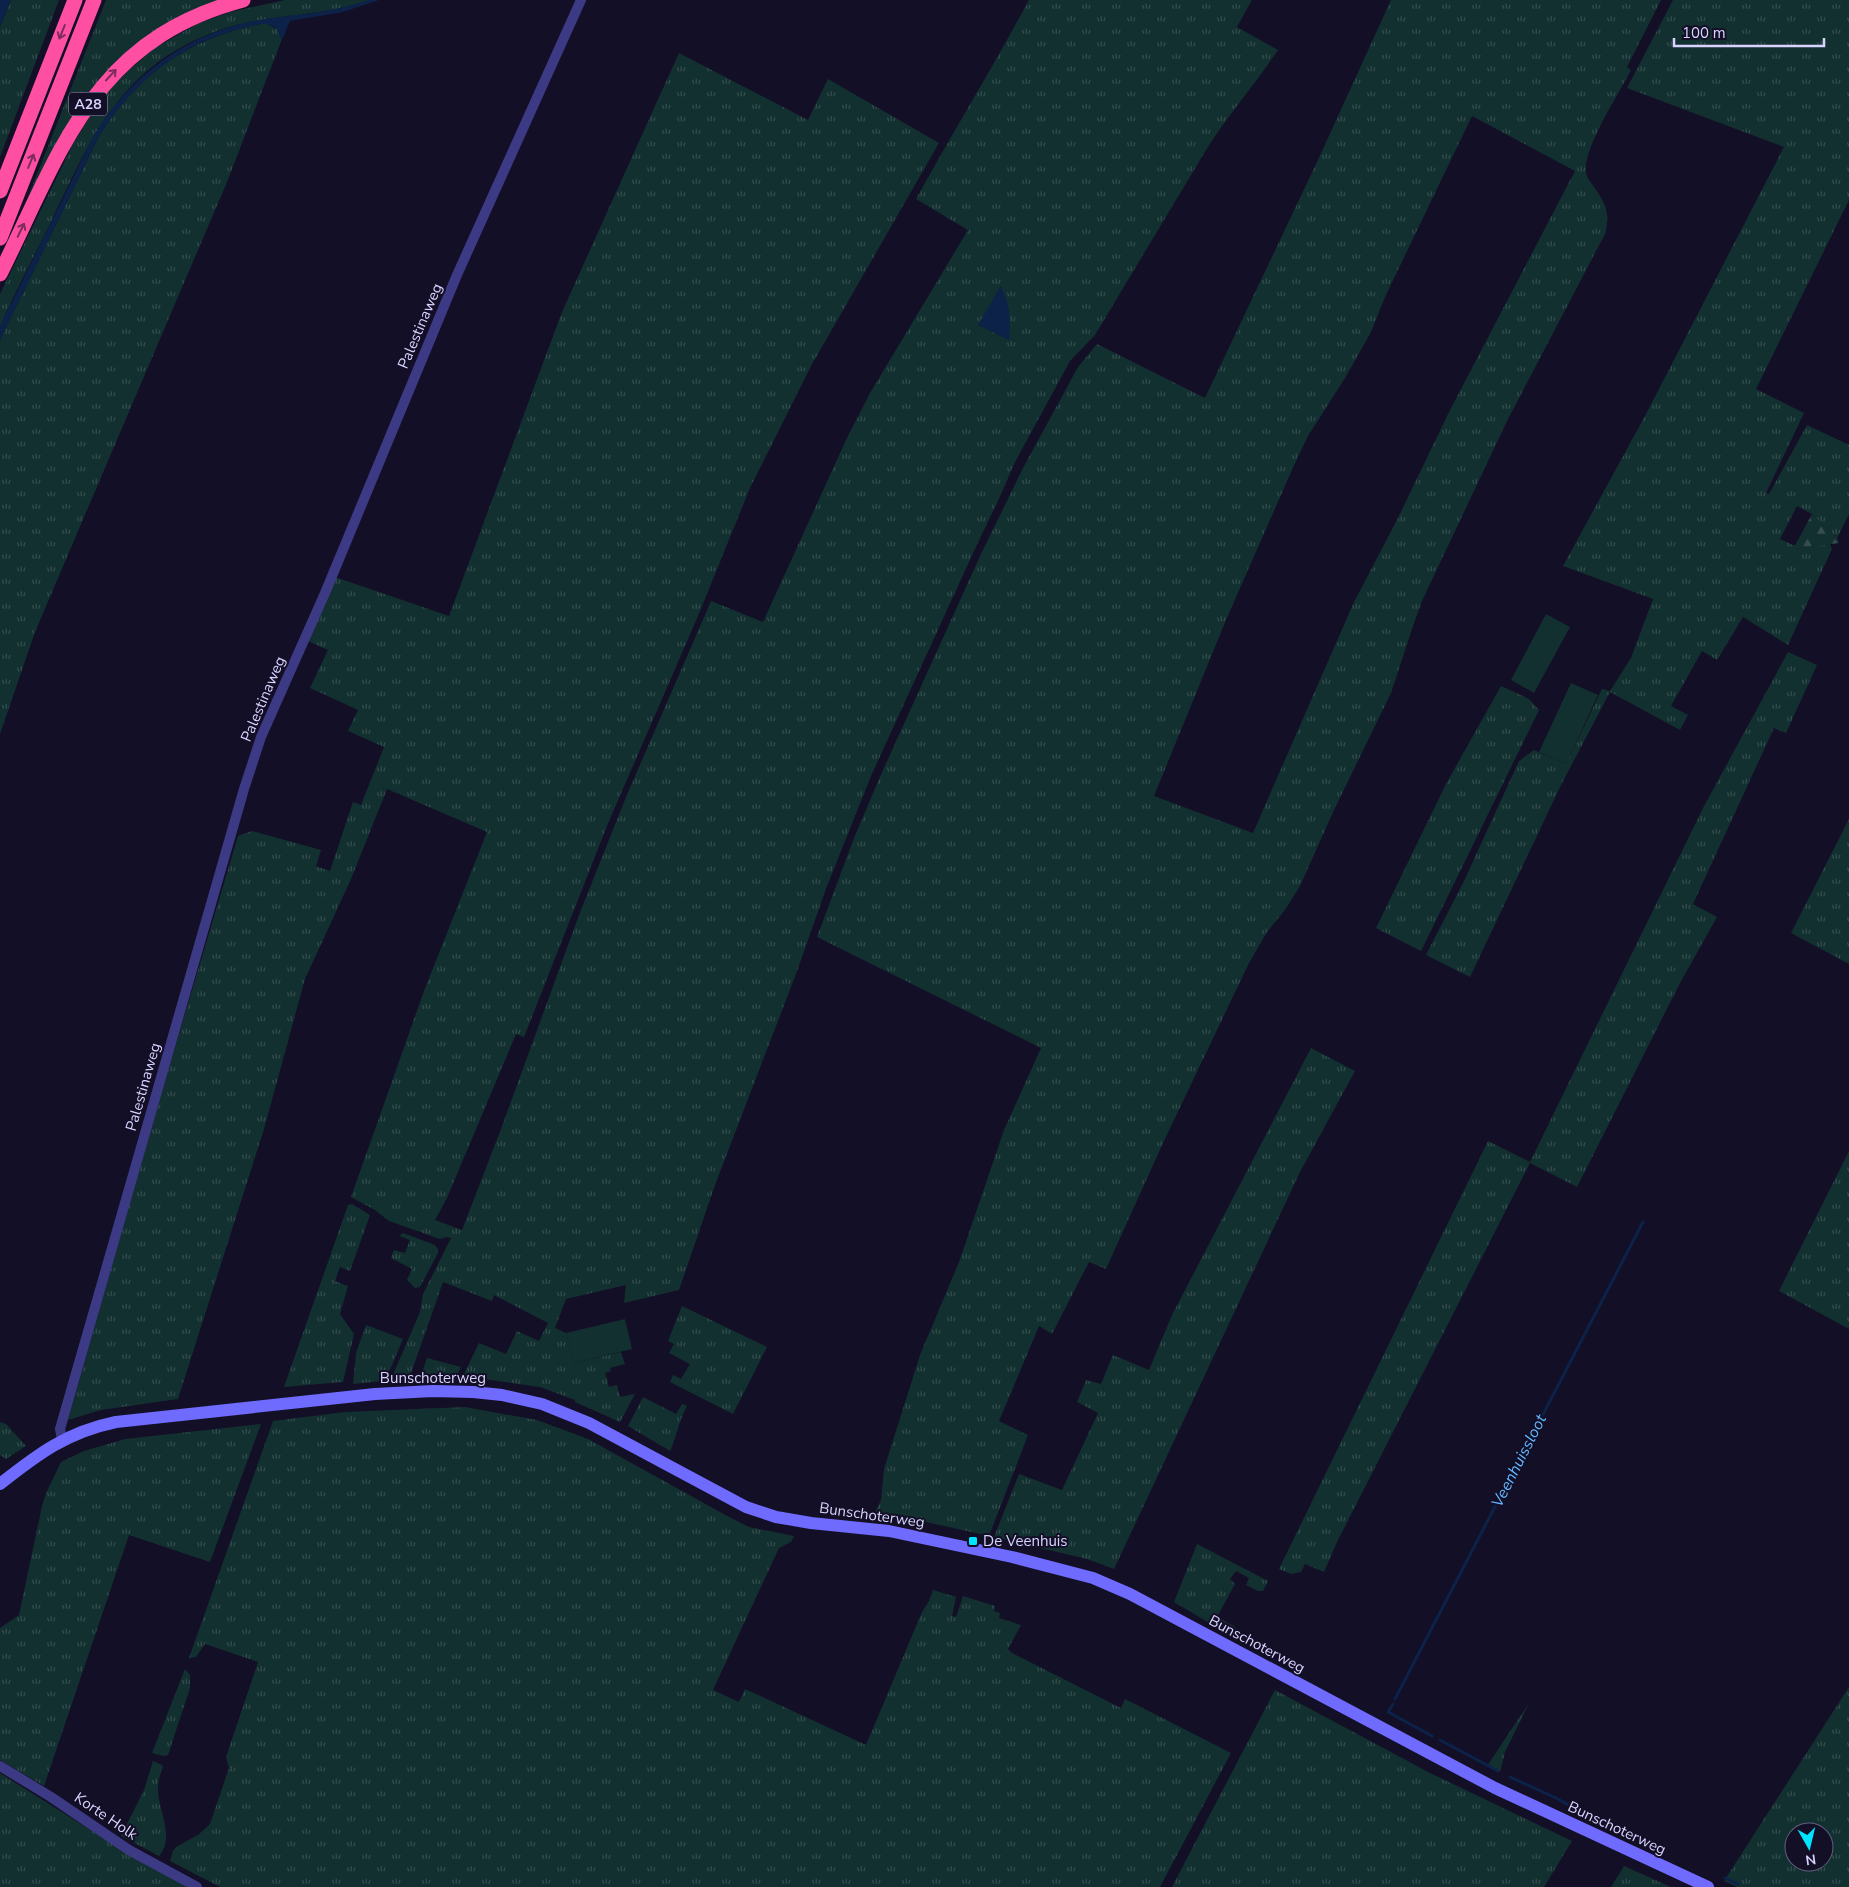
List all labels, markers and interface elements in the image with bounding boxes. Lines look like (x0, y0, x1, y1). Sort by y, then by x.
scale bar (1674, 15, 1824, 47)
text: 100 m (1682, 23, 1726, 43)
one-way arrow (57, 25, 66, 40)
one-way arrow (105, 69, 117, 82)
road number: A28 (69, 92, 107, 116)
one-way arrow (27, 153, 36, 169)
one-way arrow (17, 223, 27, 238)
street label: Palestinaweg (393, 280, 447, 372)
street label: Palestinaweg (236, 653, 290, 745)
street label: Palestinaweg (121, 1041, 165, 1133)
street label: Bunschoterweg (380, 1368, 486, 1388)
water label: Veenhuissloot (1486, 1411, 1552, 1511)
street label: Bunschoterweg (818, 1498, 926, 1532)
place label: De Veenhuis (983, 1531, 1068, 1551)
marker: De Veenhuis (967, 1535, 979, 1547)
street label: Bunschoterweg (1205, 1610, 1309, 1678)
street label: Korte Holk (71, 1788, 142, 1845)
street label: Bunschoterweg (1565, 1796, 1669, 1860)
north arrow (1784, 1822, 1834, 1872)
text: N (1804, 1849, 1817, 1870)

